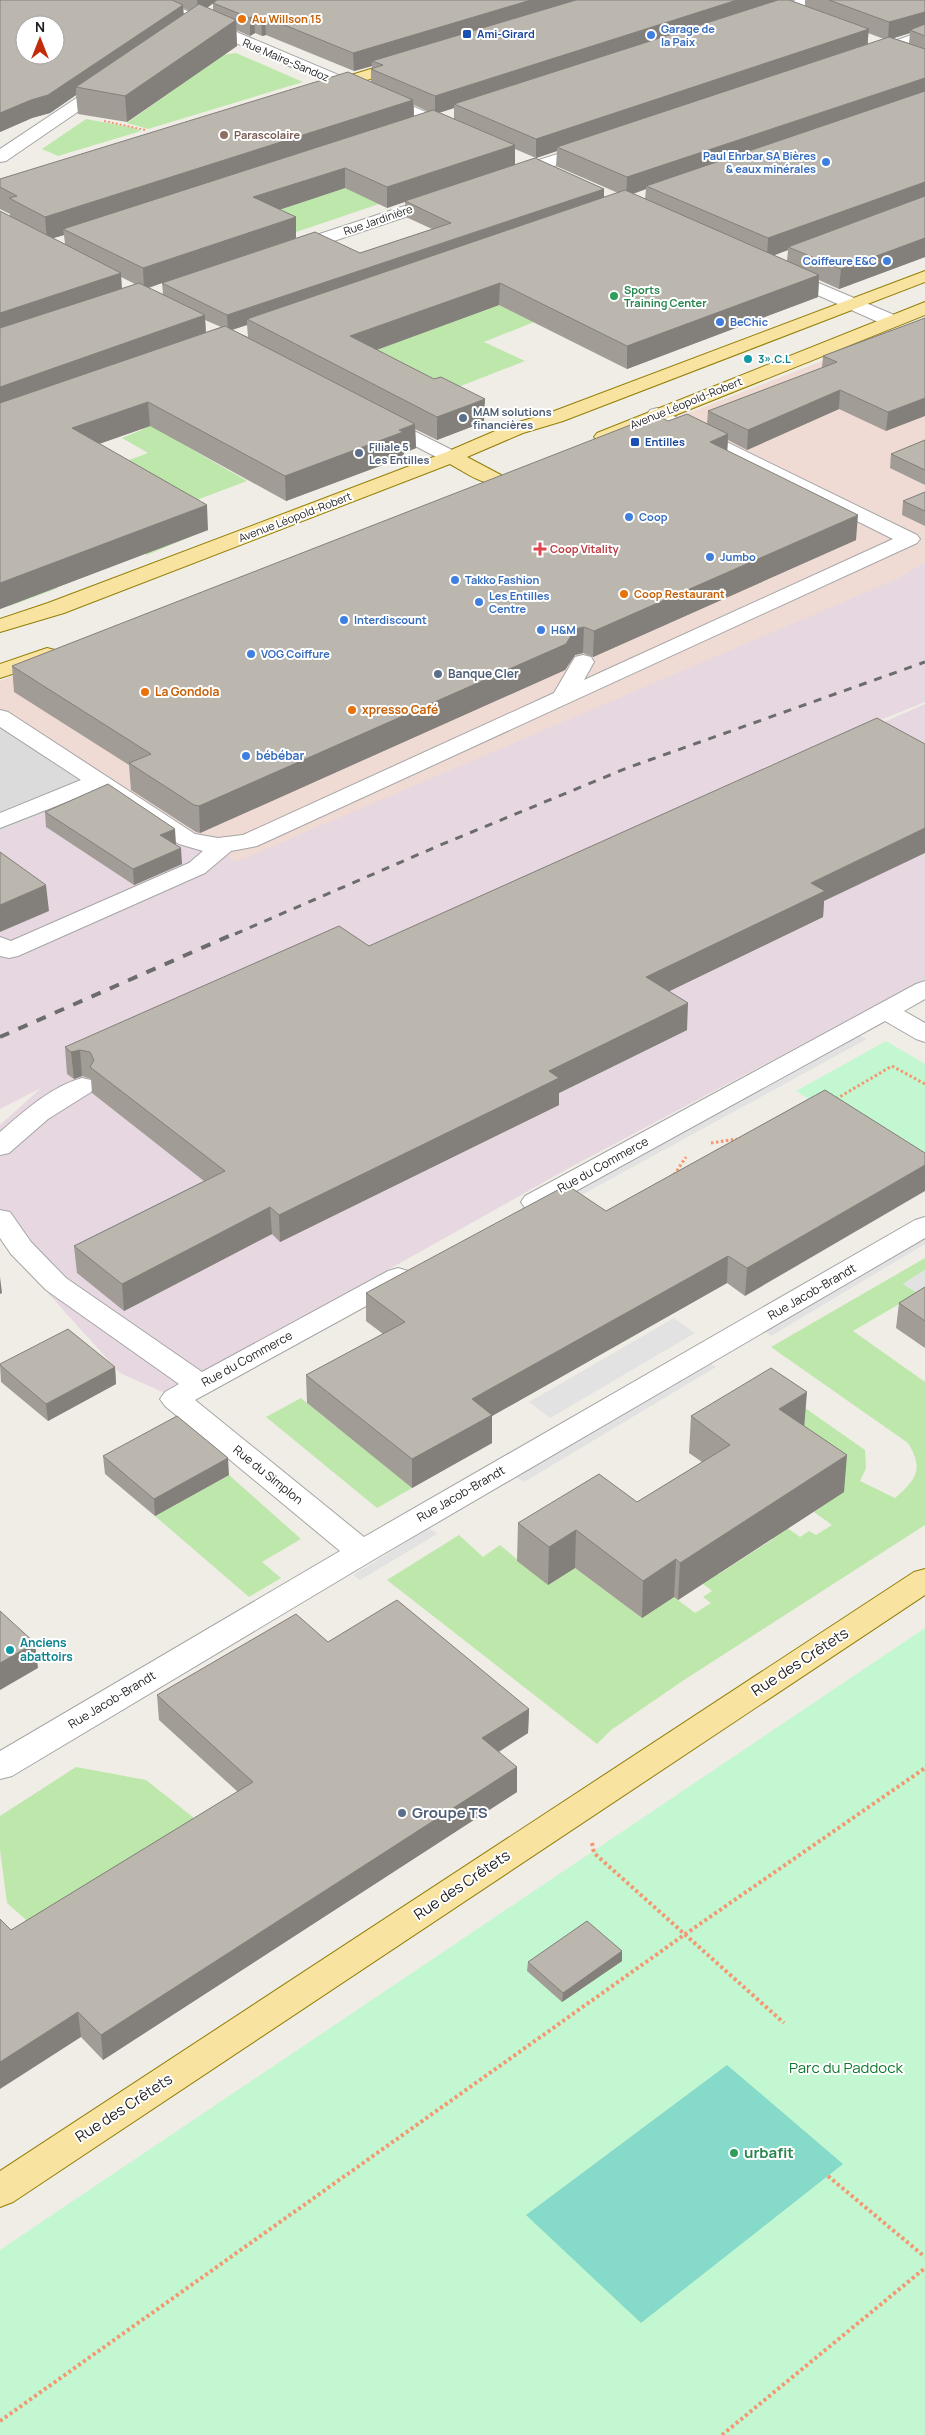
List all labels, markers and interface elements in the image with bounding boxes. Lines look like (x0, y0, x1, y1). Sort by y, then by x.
place label: Au Willson 15 (252, 11, 321, 26)
marker: Au Willson 15 (236, 13, 248, 25)
north arrow (15, 15, 65, 65)
text: N (35, 17, 45, 36)
place label: Garage de la Paix (661, 21, 715, 49)
place label: Ami-Girard (477, 26, 535, 41)
marker: Ami-Girard (461, 28, 473, 40)
marker: Garage de la Paix (645, 29, 657, 41)
street label: Rue Maire-Sandoz (240, 34, 332, 85)
place label: Parascolaire (234, 127, 301, 142)
marker: Parascolaire (218, 129, 230, 141)
place label: Paul Ehrbar SA Bières & eaux minérales (703, 148, 816, 176)
marker: Paul Ehrbar SA Bières & eaux minérales (820, 156, 832, 168)
street label: Rue Jardinière (341, 201, 415, 238)
place label: Coiffeure E&C (803, 253, 877, 268)
marker: Coiffeure E&C (881, 255, 893, 267)
place label: Sports Training Center (624, 282, 707, 310)
marker: Sports Training Center (608, 290, 620, 302)
place label: BeChic (730, 314, 768, 329)
marker: BeChic (714, 316, 726, 328)
place label: 3».C.L (758, 351, 791, 366)
marker: 3».C.L (742, 353, 754, 365)
street label: Avenue Léopold-Robert (627, 373, 744, 432)
place label: MAM solutions financières (473, 404, 552, 432)
marker: MAM solutions financières (457, 412, 469, 424)
place label: Entilles (645, 434, 685, 449)
marker: Entilles (629, 436, 641, 448)
place label: Filiale 5 Les Entilles (369, 439, 430, 467)
marker: Filiale 5 Les Entilles (353, 447, 365, 459)
street label: Avenue Léopold-Robert (236, 488, 353, 545)
place label: Coop (639, 509, 668, 524)
marker: Coop (623, 511, 635, 523)
place label: Coop Vitality (550, 541, 619, 556)
marker: Coop Vitality (534, 543, 546, 555)
place label: Jumbo (720, 549, 756, 564)
marker: Jumbo (704, 551, 716, 563)
place label: Takko Fashion (465, 572, 540, 587)
marker: Takko Fashion (449, 574, 461, 586)
place label: Coop Restaurant (634, 586, 725, 601)
place label: Les Entilles Centre (489, 588, 550, 616)
marker: Coop Restaurant (618, 588, 630, 600)
marker: Les Entilles Centre (473, 596, 485, 608)
place label: Interdiscount (354, 612, 427, 627)
marker: Interdiscount (338, 614, 350, 626)
place label: H&M (551, 622, 576, 637)
marker: H&M (535, 624, 547, 636)
place label: VOG Coiffure (261, 646, 330, 661)
marker: VOG Coiffure (245, 648, 257, 660)
place label: Banque Cler (448, 665, 519, 682)
marker: Banque Cler (432, 668, 444, 680)
place label: La Gondola (155, 683, 220, 700)
marker: La Gondola (139, 686, 151, 698)
place label: xpresso Café (362, 701, 438, 718)
marker: xpresso Café (346, 704, 358, 716)
place label: bébébar (256, 747, 305, 764)
marker: bébébar (240, 750, 252, 762)
street label: Rue du Commerce (554, 1133, 651, 1197)
street label: Rue Jacob-Brandt (765, 1259, 859, 1324)
street label: Rue du Commerce (198, 1327, 295, 1391)
street label: Rue du Simplon (230, 1441, 307, 1508)
street label: Rue Jacob-Brandt (414, 1461, 508, 1526)
street label: Rue des Crêtets (747, 1622, 852, 1701)
place label: Anciens abattoirs (20, 1634, 73, 1665)
marker: Anciens abattoirs (4, 1644, 16, 1656)
street label: Rue Jacob-Brandt (65, 1667, 159, 1732)
place label: Groupe TS (412, 1802, 488, 1823)
marker: Groupe TS (396, 1807, 408, 1819)
street label: Rue des Crêtets (409, 1845, 514, 1925)
park label: Parc du Paddock (789, 2057, 903, 2078)
street label: Rue des Crêtets (71, 2068, 176, 2147)
place label: urbafit (744, 2142, 794, 2163)
marker: urbafit (728, 2147, 740, 2159)

